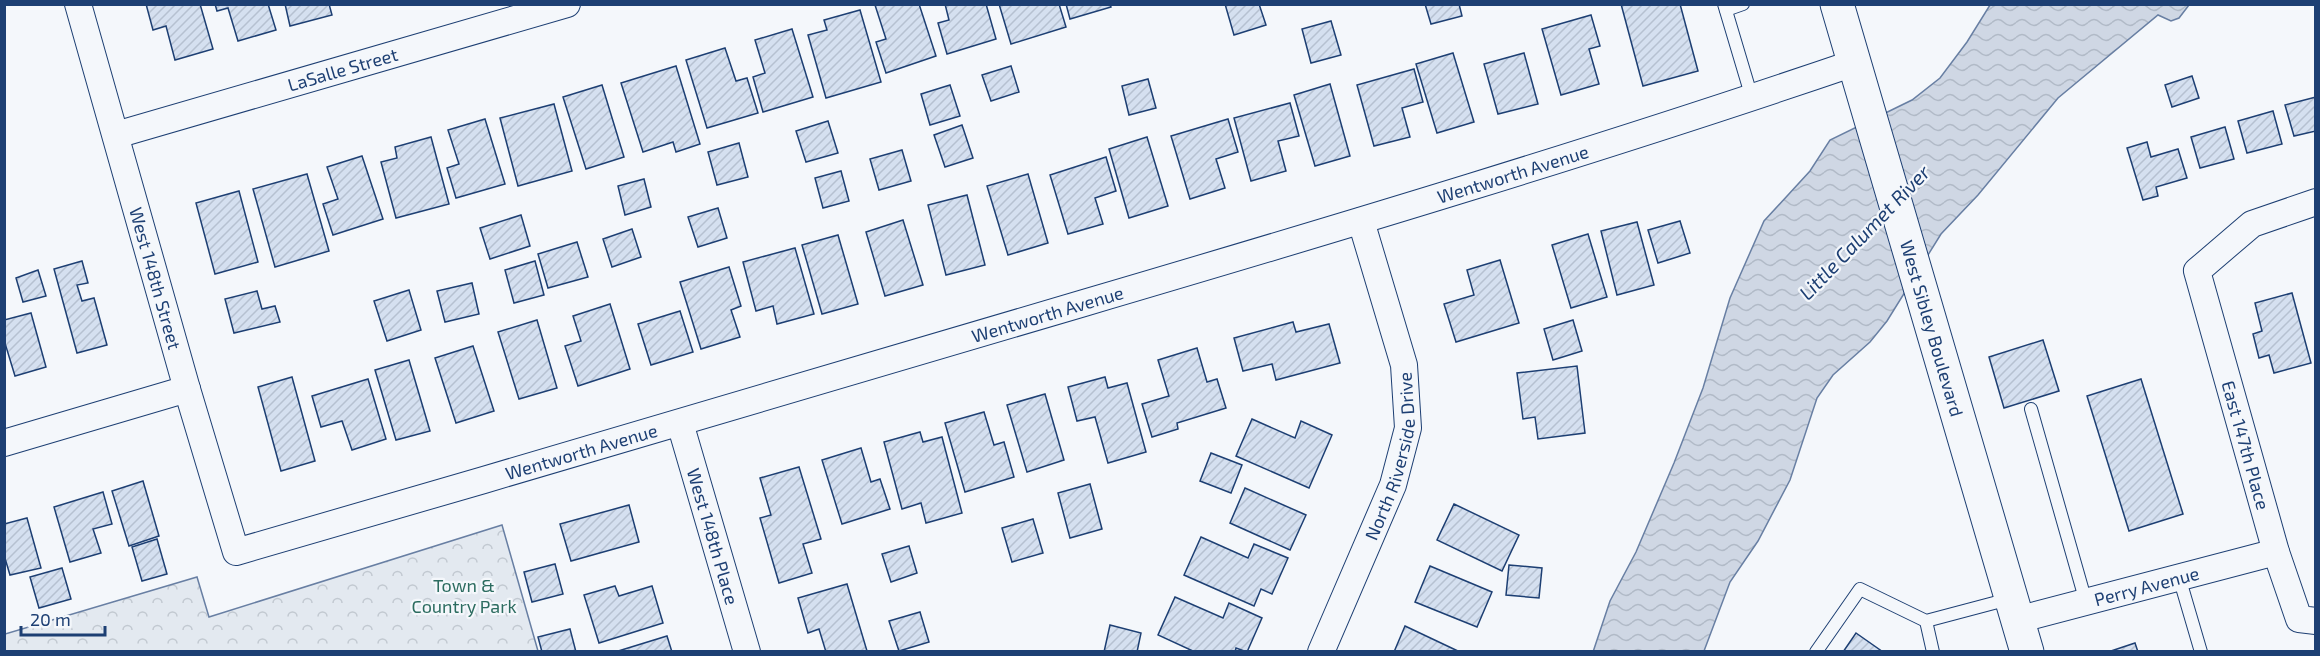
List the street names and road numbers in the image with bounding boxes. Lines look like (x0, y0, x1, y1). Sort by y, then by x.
street label: LaSalle Street (285, 43, 400, 96)
street label: Wentworth Avenue (1434, 140, 1591, 208)
street label: West 148th Street (125, 204, 186, 352)
street label: West Sibley Boulevard (1896, 238, 1968, 419)
street label: Wentworth Avenue (969, 281, 1126, 347)
street label: North Riverside Drive (1360, 371, 1419, 543)
street label: East 147th Place (2217, 378, 2275, 512)
street label: Wentworth Avenue (503, 419, 660, 484)
street label: West 148th Place (683, 465, 744, 607)
street label: Perry Avenue (2092, 562, 2201, 610)

